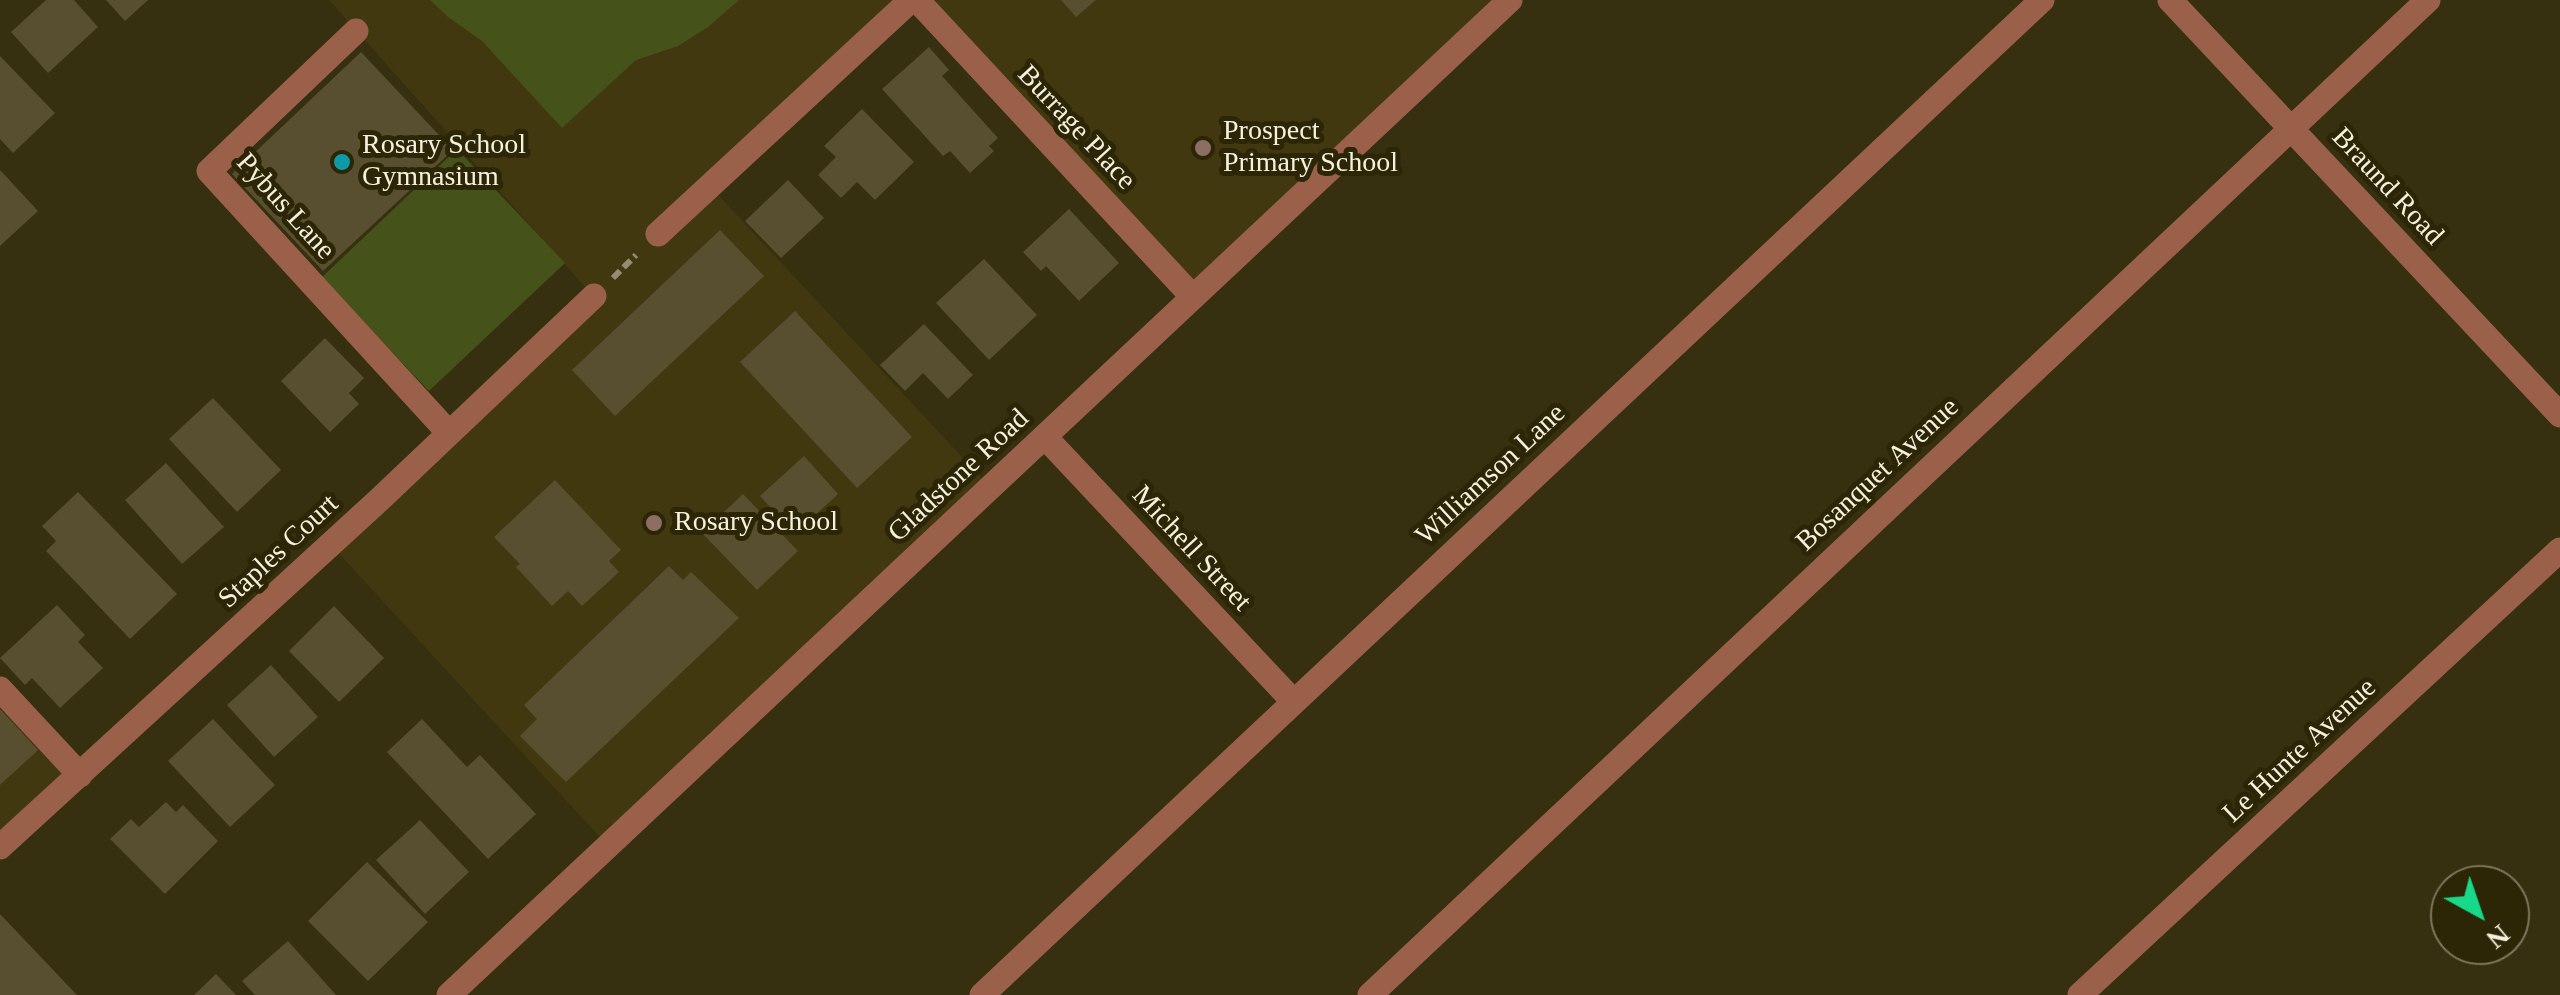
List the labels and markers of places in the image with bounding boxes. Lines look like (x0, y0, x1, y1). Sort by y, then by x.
place label: Prospect Primary School (1223, 115, 1398, 181)
place label: Rosary School Gymnasium (362, 129, 526, 195)
marker: Prospect Primary School (1192, 137, 1214, 159)
marker: Rosary School Gymnasium (331, 151, 353, 173)
place label: Rosary School (674, 506, 838, 540)
marker: Rosary School (643, 512, 665, 534)

